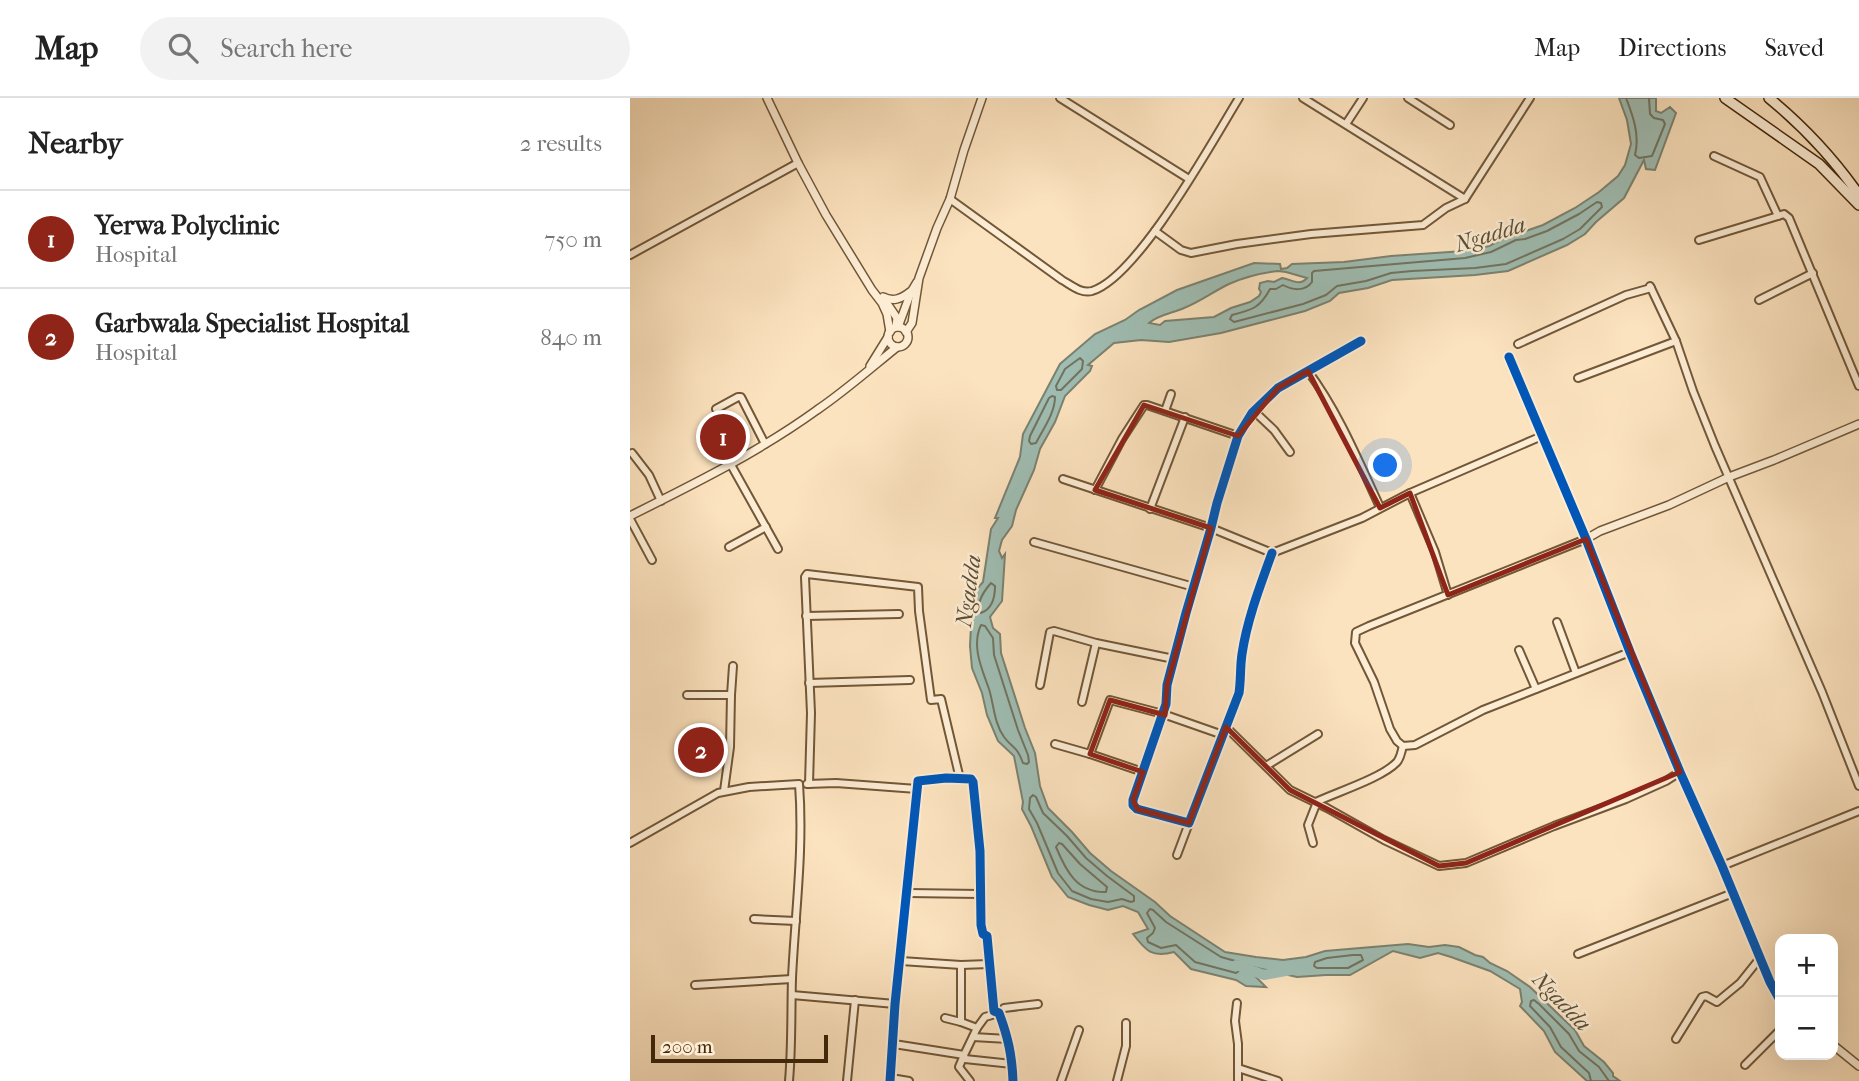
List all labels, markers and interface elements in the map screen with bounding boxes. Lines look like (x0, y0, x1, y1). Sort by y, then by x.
search box (140, 17, 630, 80)
text: Map (35, 29, 98, 68)
icon: search (164, 29, 202, 67)
text: Search here (220, 33, 352, 64)
text: Map (1534, 34, 1580, 62)
text: Directions (1618, 34, 1726, 62)
text: Saved (1764, 34, 1824, 62)
text: Nearby (28, 126, 123, 161)
text: 2 results (520, 130, 602, 157)
text: Yerwa Polyclinic (95, 210, 280, 241)
water label: Ngadda (1451, 211, 1529, 258)
text: 1 (47, 226, 55, 253)
text: 750 m (544, 226, 602, 253)
text: Hospital (95, 241, 177, 268)
text: Garbwala Specialist Hospital (95, 308, 409, 339)
text: 2 (45, 324, 57, 351)
text: 840 m (540, 324, 602, 351)
text: Hospital (95, 339, 177, 366)
pin: 1 (700, 411, 746, 463)
your location (1368, 448, 1402, 482)
water label: Ngadda (950, 553, 987, 630)
pin: 2 (678, 724, 724, 776)
map controls (1775, 934, 1838, 1060)
button: + (1775, 934, 1838, 997)
water label: Ngadda (1526, 965, 1597, 1037)
button: − (1775, 997, 1838, 1060)
scale bar (651, 1032, 828, 1064)
text: 200 m (662, 1036, 713, 1058)

